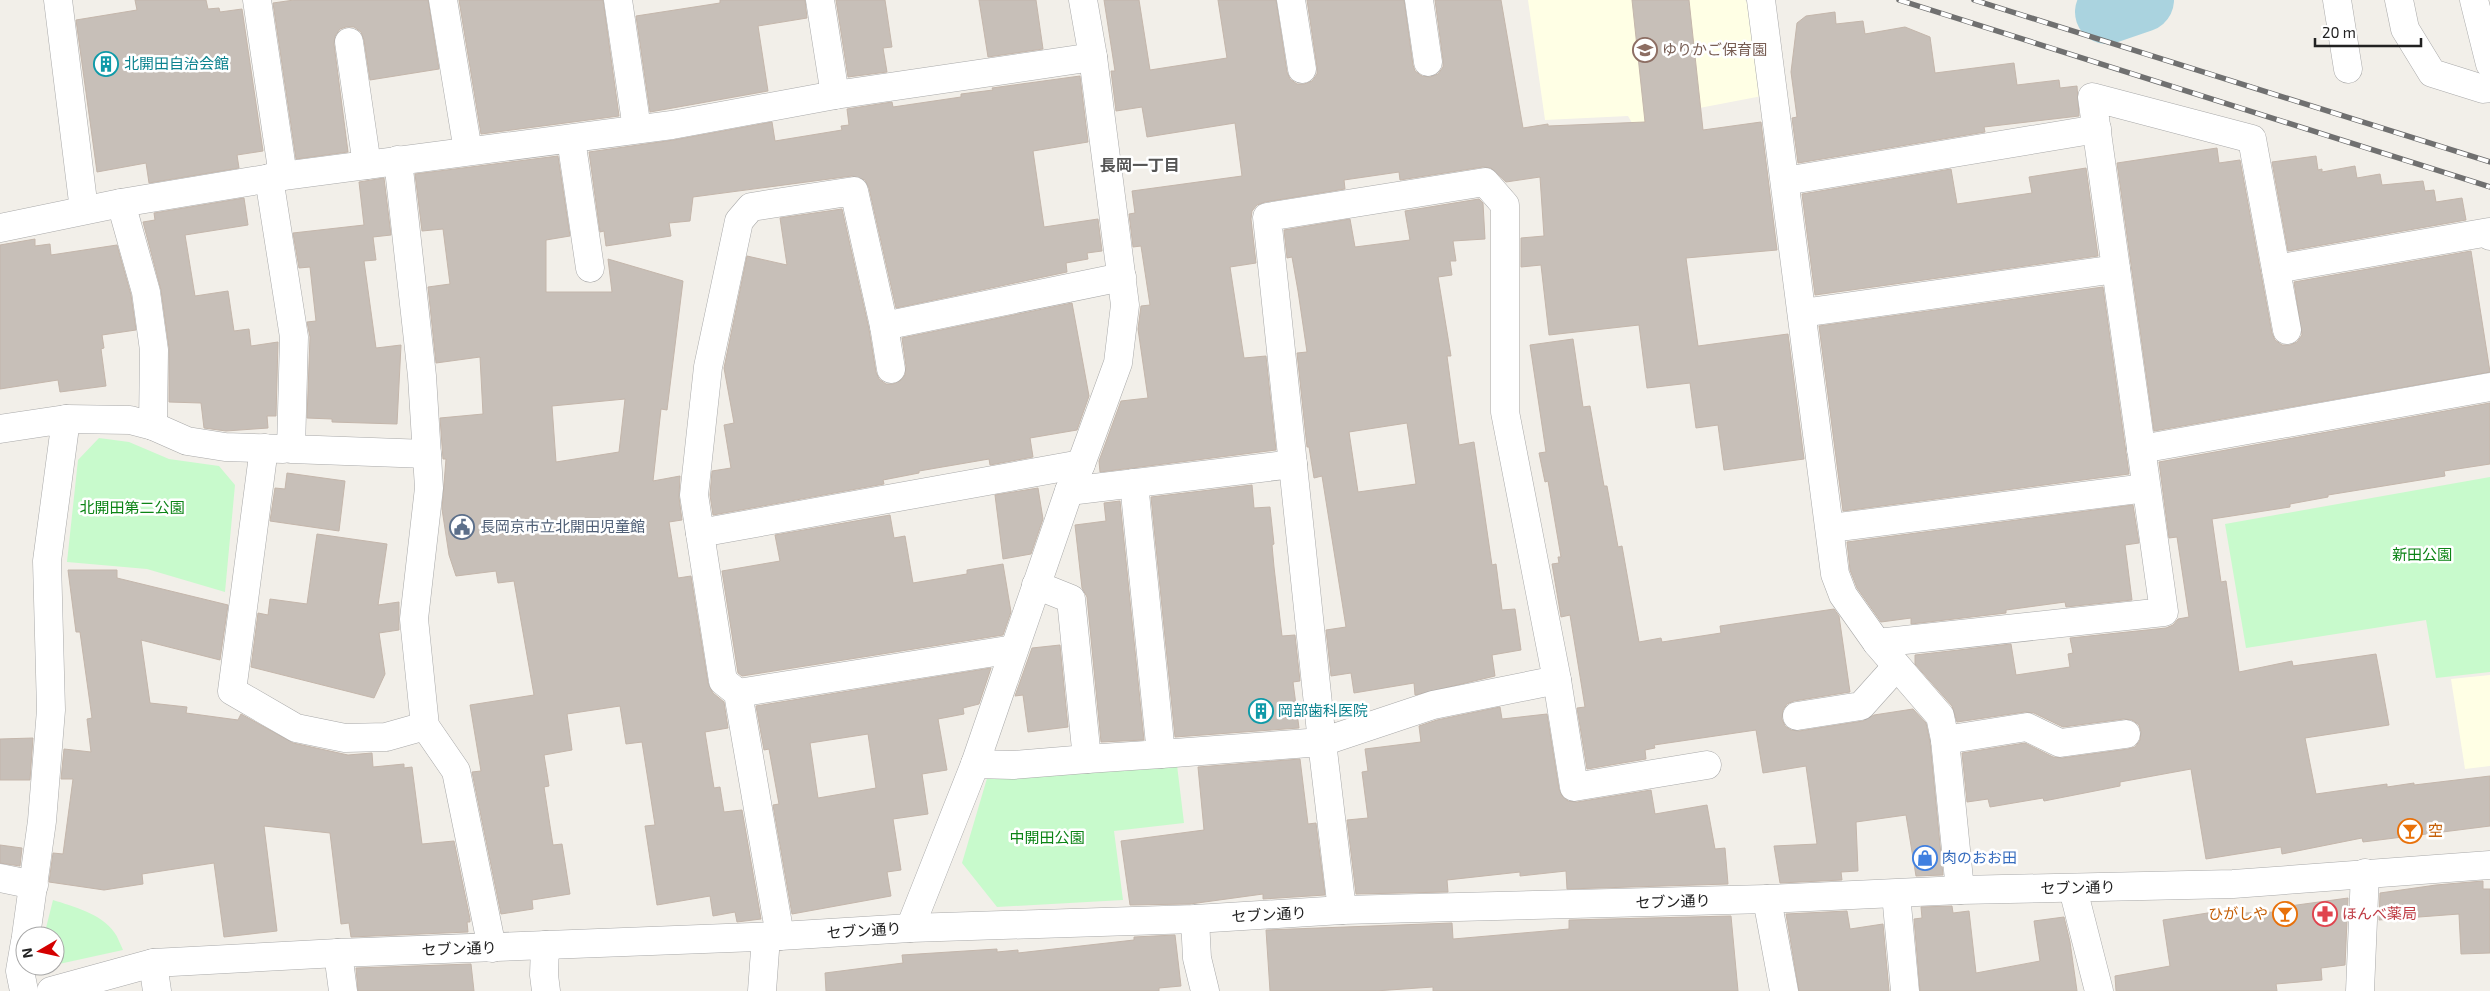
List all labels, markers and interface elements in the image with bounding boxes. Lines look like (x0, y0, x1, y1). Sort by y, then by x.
scale bar (2315, 15, 2421, 47)
text: 20 m (2322, 23, 2356, 41)
school or university icon: ゆりかご保育園 (1632, 37, 1658, 63)
place label: ゆりかご保育園 (1662, 40, 1767, 58)
building icon: 北開田自治会館 (93, 51, 119, 77)
place label: 北開田自治会館 (124, 54, 229, 72)
district label: 長岡一丁目 (1100, 155, 1180, 174)
park label: 北開田第二公園 (79, 498, 185, 516)
public building icon: 長岡京市立北開田児童館 (449, 514, 475, 540)
place label: 長岡京市立北開田児童館 (480, 517, 645, 535)
park label: 新田公園 (2392, 545, 2452, 563)
building icon: 岡部歯科医院 (1248, 698, 1274, 724)
place label: 岡部歯科医院 (1278, 701, 1368, 719)
bar icon: 空 (2397, 818, 2423, 844)
place label: 空 (2428, 821, 2443, 839)
park label: 中開田公園 (1009, 828, 1085, 846)
shop icon: 肉のおお田 (1912, 845, 1938, 871)
place label: 肉のおお田 (1942, 848, 2017, 866)
street label: セブン通り (2040, 877, 2116, 897)
street label: セブン通り (1635, 891, 1711, 911)
bar icon: ひがしや (2272, 901, 2298, 927)
pharmacy icon: ほんべ薬局 (2312, 901, 2338, 927)
street label: セブン通り (1231, 903, 1307, 925)
place label: ひがしや (2208, 904, 2268, 922)
place label: ほんべ薬局 (2342, 904, 2417, 922)
street label: セブン通り (826, 918, 902, 942)
north arrow (15, 926, 65, 976)
street label: セブン通り (421, 938, 497, 958)
text: N (17, 947, 36, 959)

